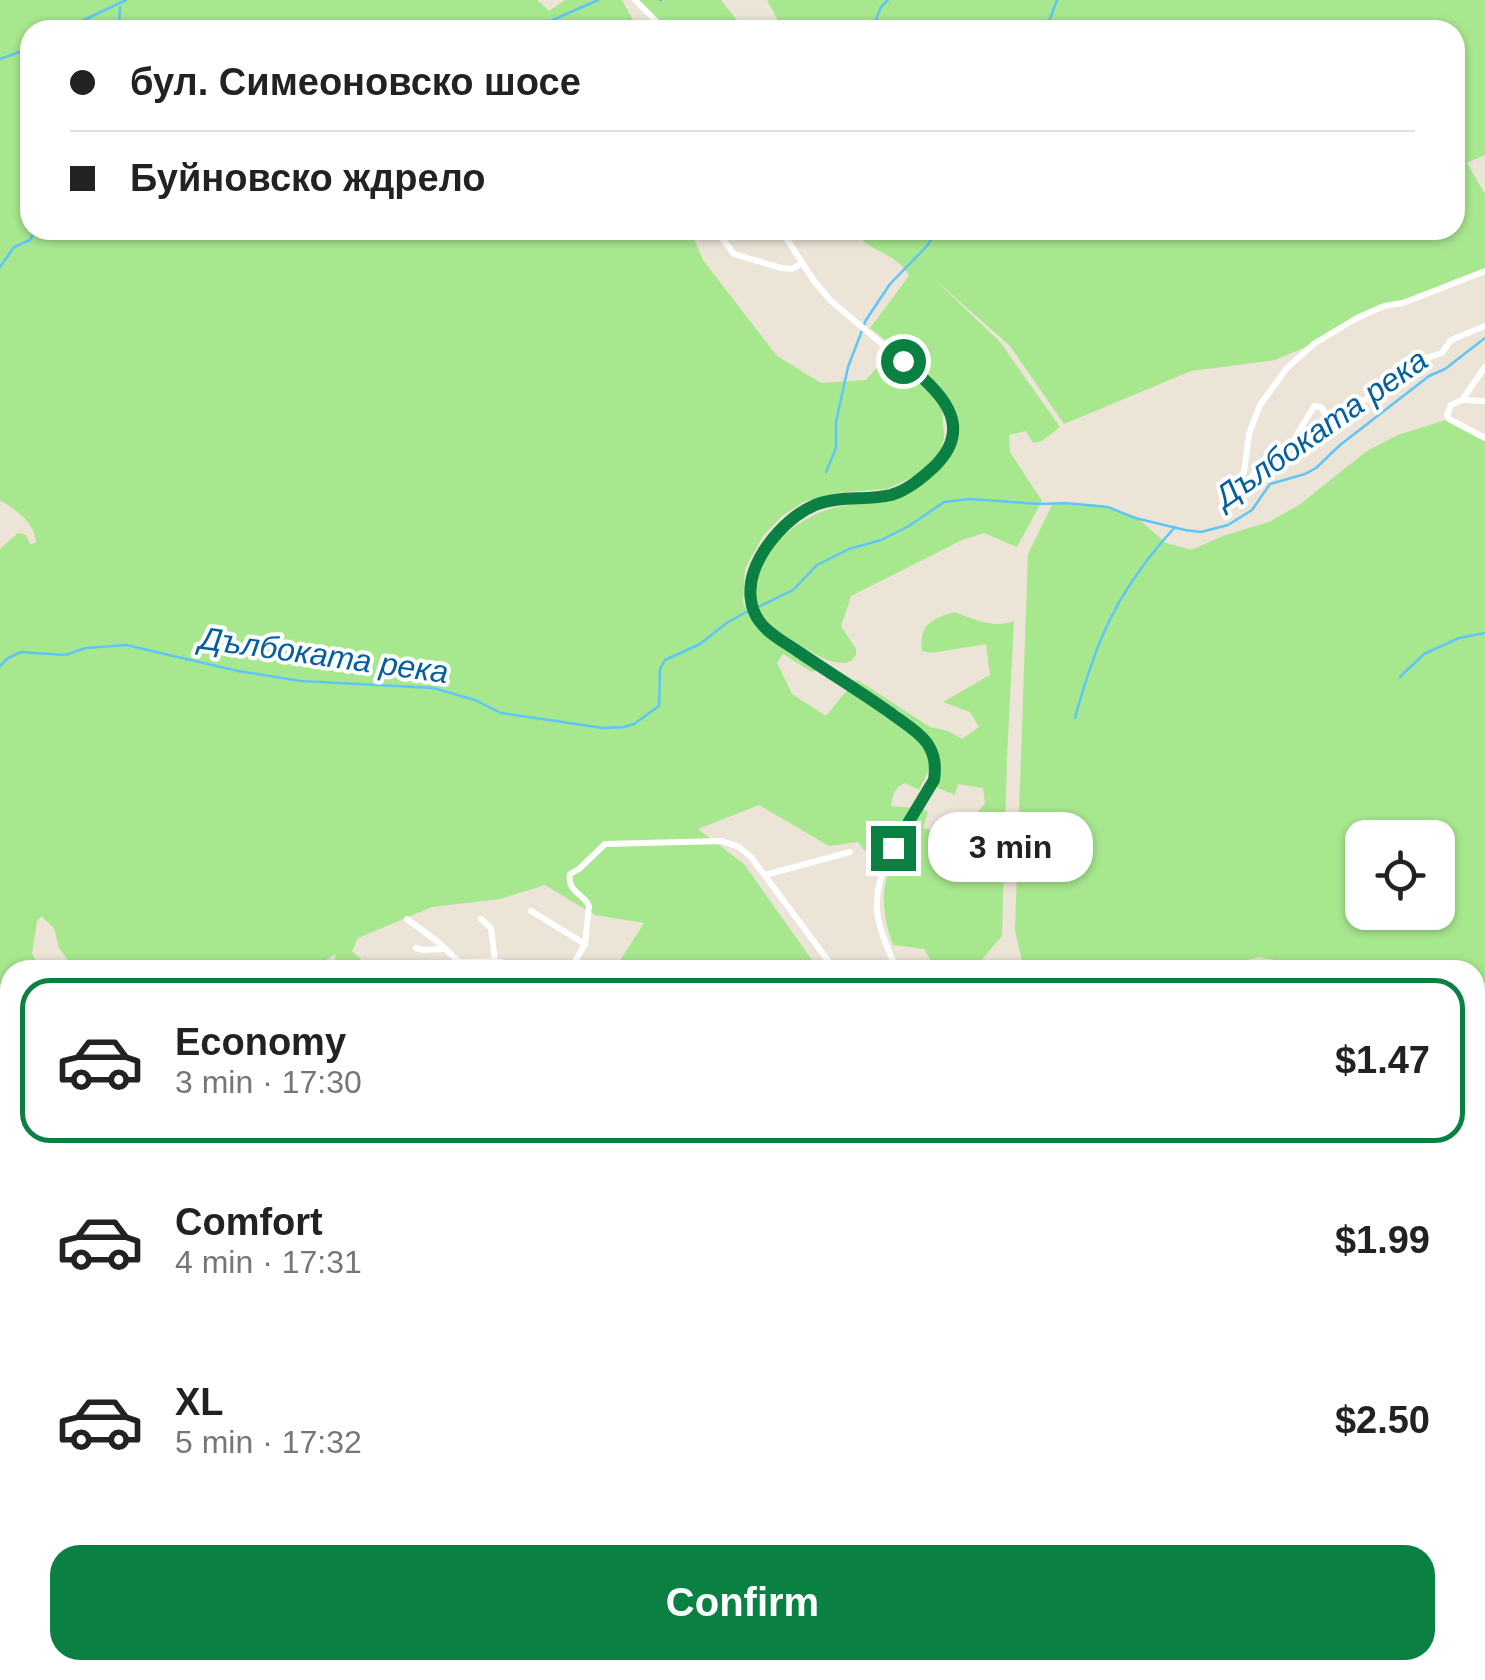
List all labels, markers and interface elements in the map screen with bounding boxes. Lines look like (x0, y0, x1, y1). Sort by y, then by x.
text: бул. Симеоновско шосе (130, 61, 581, 103)
text: Буйновско ждрело (130, 157, 486, 199)
route start (881, 339, 926, 384)
water label: Дълбоката река (1206, 341, 1434, 516)
water label: Дълбоката река (194, 619, 451, 690)
callout: 3 min (928, 813, 1093, 883)
map controls (1345, 820, 1455, 930)
button: locate (1345, 820, 1455, 930)
route end (871, 826, 916, 871)
text: 3 min (969, 829, 1052, 865)
icon: car (55, 1016, 145, 1106)
text: Economy (175, 1021, 346, 1063)
text: $1.47 (1335, 1039, 1430, 1081)
text: 3 min · 17:30 (175, 1064, 362, 1100)
icon: car (55, 1196, 145, 1286)
text: Comfort (175, 1201, 323, 1243)
text: $1.99 (1335, 1219, 1430, 1261)
text: 4 min · 17:31 (175, 1244, 362, 1280)
icon: car (55, 1376, 145, 1466)
text: XL (175, 1381, 224, 1423)
text: $2.50 (1335, 1399, 1430, 1441)
text: 5 min · 17:32 (175, 1424, 362, 1460)
button: Confirm (50, 1545, 1435, 1660)

